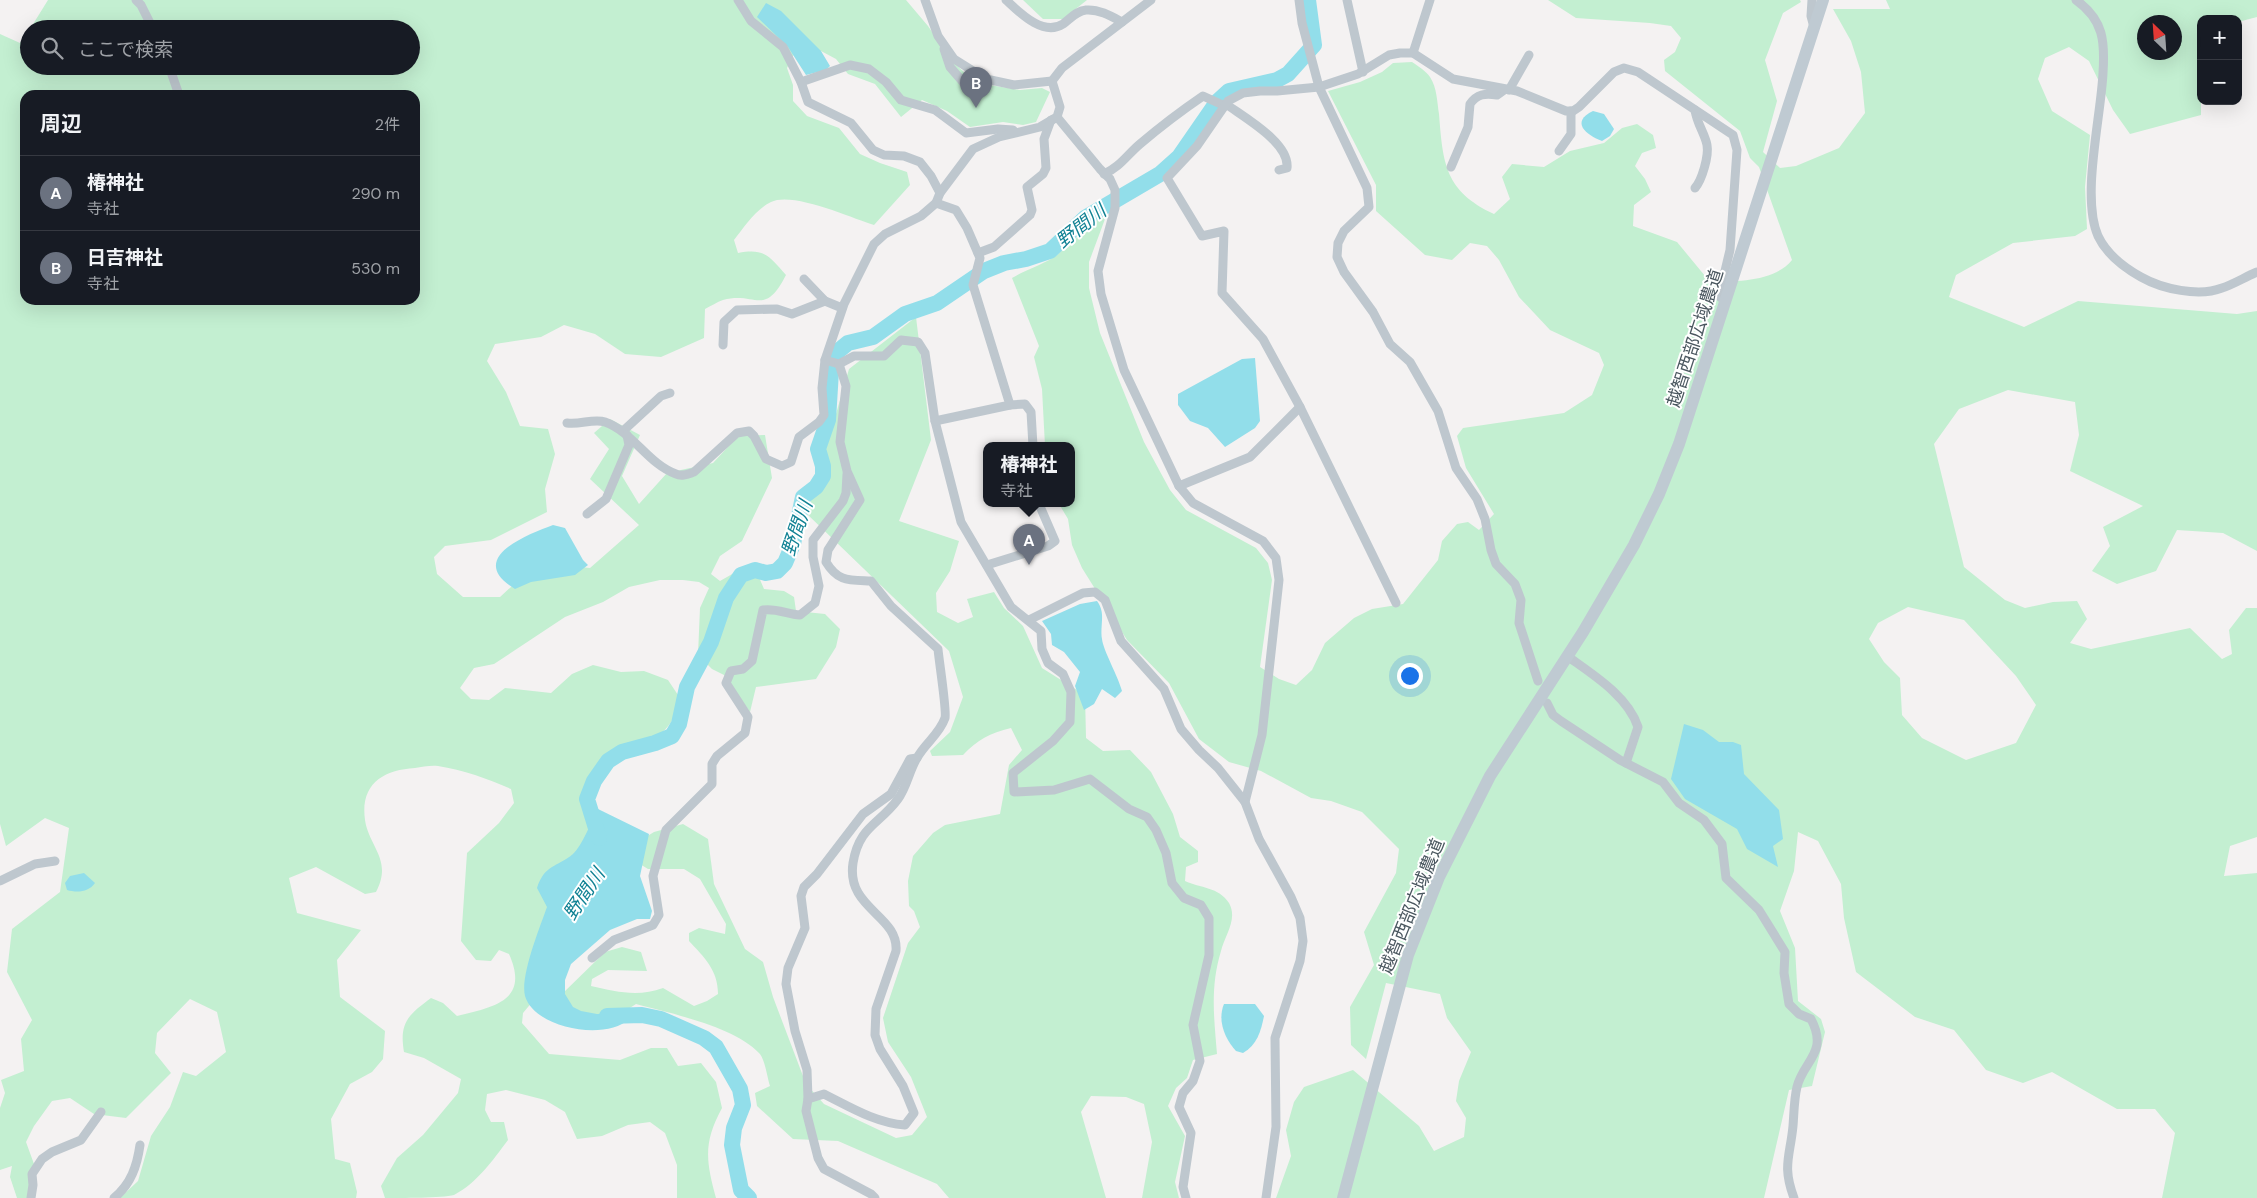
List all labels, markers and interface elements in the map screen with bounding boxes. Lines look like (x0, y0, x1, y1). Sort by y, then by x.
north arrow (2137, 15, 2182, 60)
map controls (2197, 15, 2242, 105)
button: + (2197, 15, 2242, 60)
search box (20, 20, 420, 75)
icon: search (38, 34, 66, 62)
text: ここで検索 (78, 37, 173, 62)
button: − (2197, 60, 2242, 105)
pin: B (960, 67, 992, 108)
text: 周辺 (40, 110, 82, 138)
text: 2件 (375, 114, 400, 135)
text: 椿神社 (87, 170, 144, 195)
text: A (50, 183, 62, 204)
text: 290 m (351, 183, 400, 204)
water label: 野間川 (1051, 197, 1113, 253)
text: 寺社 (87, 198, 119, 219)
text: 日吉神社 (87, 245, 163, 270)
text: B (51, 258, 61, 279)
text: 530 m (351, 258, 400, 279)
street label: 越智西部広域農道 (1661, 266, 1729, 410)
text: 寺社 (87, 273, 119, 294)
popup (983, 442, 1075, 507)
text: 椿神社 (1000, 452, 1058, 477)
text: 寺社 (1000, 480, 1033, 501)
water label: 野間川 (776, 495, 819, 559)
pin: A (1013, 524, 1045, 565)
your location (1397, 663, 1423, 689)
street label: 越智西部広域農道 (1374, 835, 1450, 977)
water label: 野間川 (558, 862, 611, 925)

